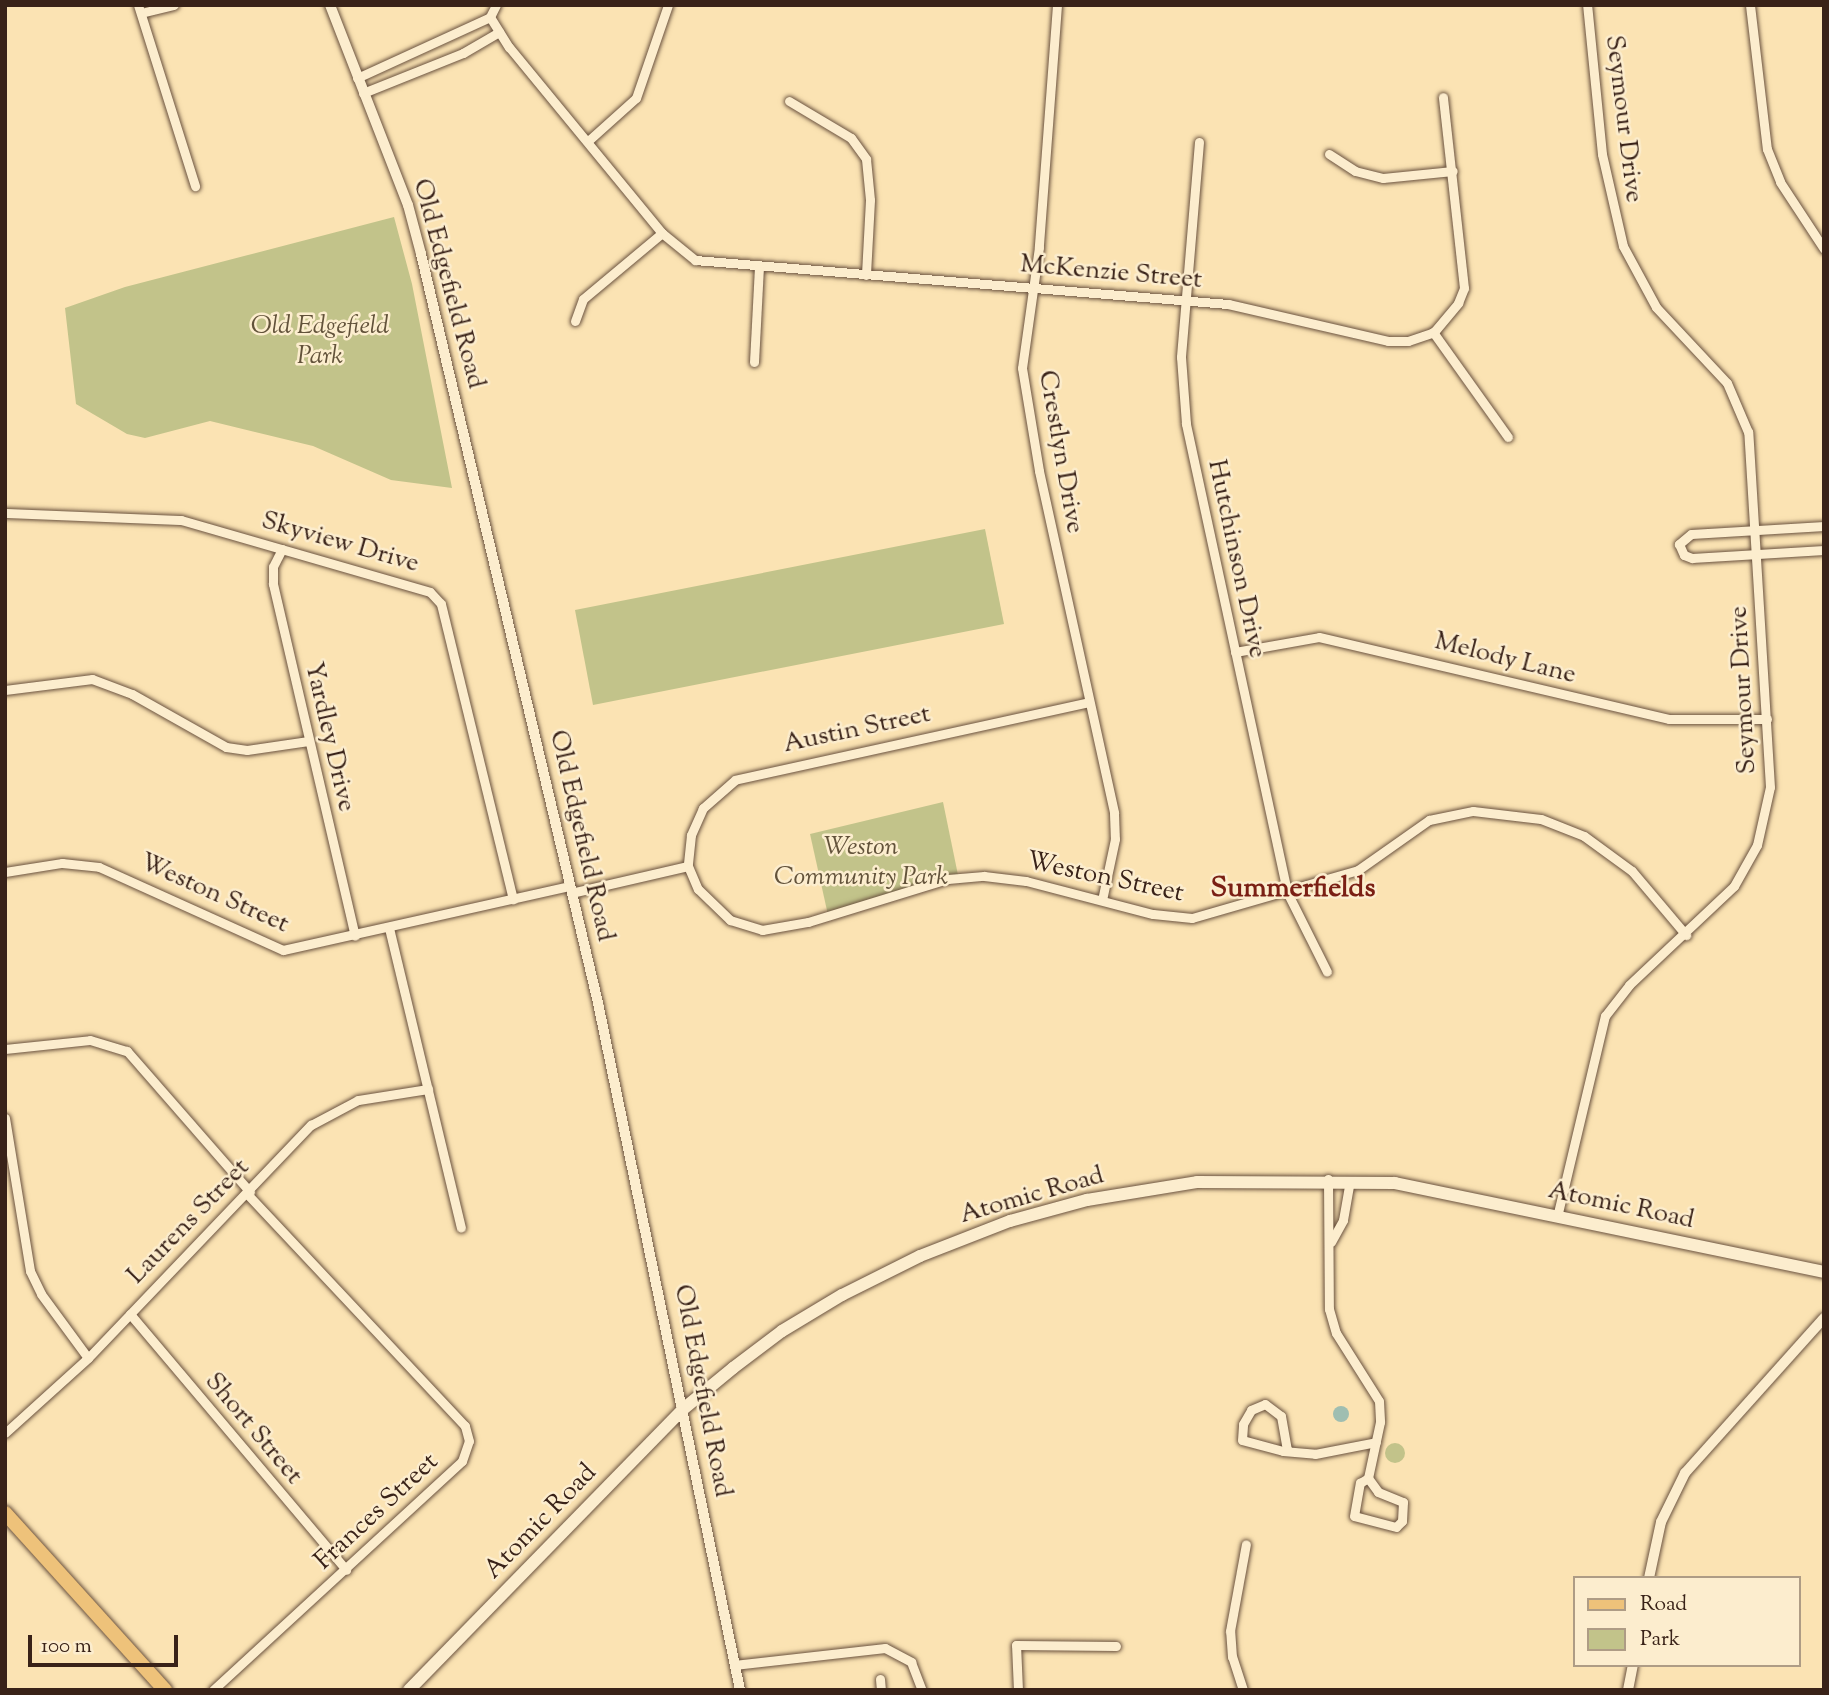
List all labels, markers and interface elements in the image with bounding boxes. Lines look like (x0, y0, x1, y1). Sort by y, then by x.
street label: Seymour Drive (1597, 33, 1649, 205)
street label: Old Edgefield Road (405, 176, 491, 392)
street label: McKenzie Street (1019, 250, 1203, 296)
park label: Old Edgefield Park (251, 311, 389, 372)
street label: Crestlyn Drive (1030, 368, 1090, 536)
street label: Hutchinson Drive (1200, 457, 1272, 661)
street label: Skyview Drive (258, 506, 422, 580)
street label: Seymour Drive (1724, 605, 1764, 775)
street label: Melody Lane (1431, 626, 1579, 692)
street label: Yardley Drive (297, 659, 361, 815)
street label: Austin Street (781, 699, 933, 761)
street label: Old Edgefield Road (542, 727, 620, 945)
park label: Weston Community Park (774, 832, 948, 894)
street label: Weston Street (1024, 846, 1186, 910)
street label: Weston Street (135, 847, 293, 941)
district label: Summerfields (1211, 872, 1375, 906)
street label: Laurens Street (121, 1153, 257, 1291)
street label: Atomic Road (956, 1161, 1108, 1231)
street label: Atomic Road (1545, 1175, 1697, 1237)
street label: Old Edgefield Road (666, 1282, 738, 1500)
street label: Short Street (197, 1367, 309, 1491)
street label: Frances Street (309, 1447, 445, 1577)
street label: Atomic Road (478, 1458, 604, 1586)
legend (1574, 1576, 1801, 1667)
text: Road (1640, 1590, 1687, 1620)
scale bar (32, 1622, 182, 1666)
text: Park (1640, 1625, 1680, 1655)
text: 100 m (41, 1632, 92, 1662)

